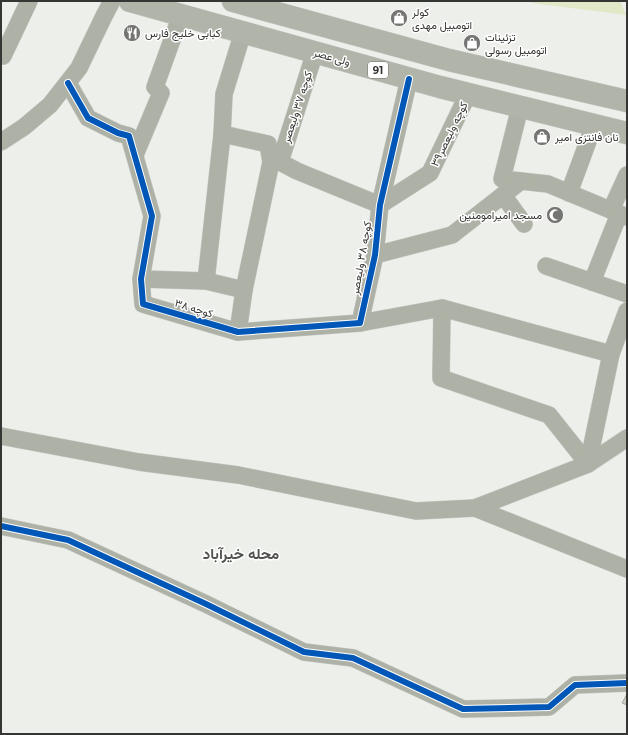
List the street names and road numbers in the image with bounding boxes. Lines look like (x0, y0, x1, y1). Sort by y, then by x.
street label: ولی عصر (311, 45, 352, 69)
road number: 91 (368, 62, 388, 78)
street label: کوچه ۳۷ ولیعصر (279, 69, 316, 146)
street label: کوچه ولیعصر۳۹ (427, 99, 472, 169)
street label: کوچه ۳۸ ولیعصر (347, 220, 375, 297)
street label: کوچه ۳۸ (173, 296, 215, 321)

